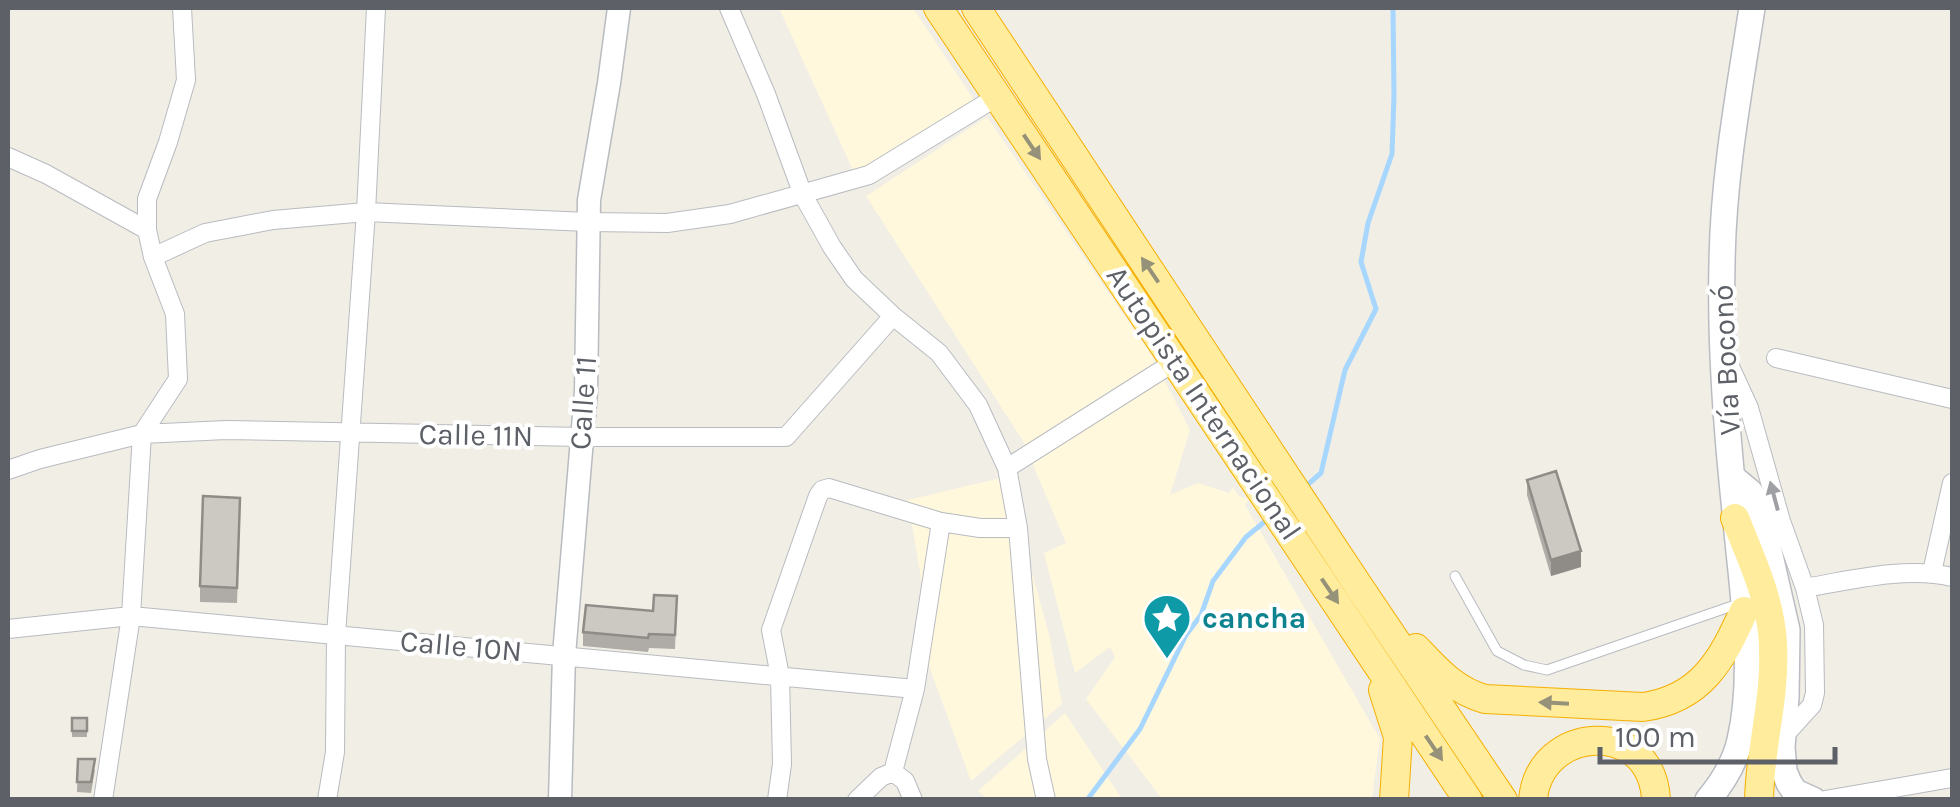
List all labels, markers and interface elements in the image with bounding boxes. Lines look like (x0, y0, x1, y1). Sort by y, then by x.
one-way arrow (1022, 133, 1041, 160)
one-way arrow (1141, 257, 1159, 284)
street label: Autopista Internacional (1099, 259, 1309, 547)
street label: Vía Boconó (1704, 284, 1748, 436)
street label: Calle 11 (562, 355, 604, 451)
street label: Calle 11N (418, 416, 534, 454)
one-way arrow (1765, 480, 1781, 511)
one-way arrow (1320, 577, 1339, 604)
place icon: cancha (1141, 592, 1193, 660)
place label: cancha (1202, 600, 1306, 636)
street label: Calle 10N (398, 623, 524, 669)
one-way arrow (1537, 695, 1569, 711)
scale bar (1600, 702, 1835, 764)
text: 100 m (1615, 719, 1696, 755)
one-way arrow (1424, 734, 1443, 761)

